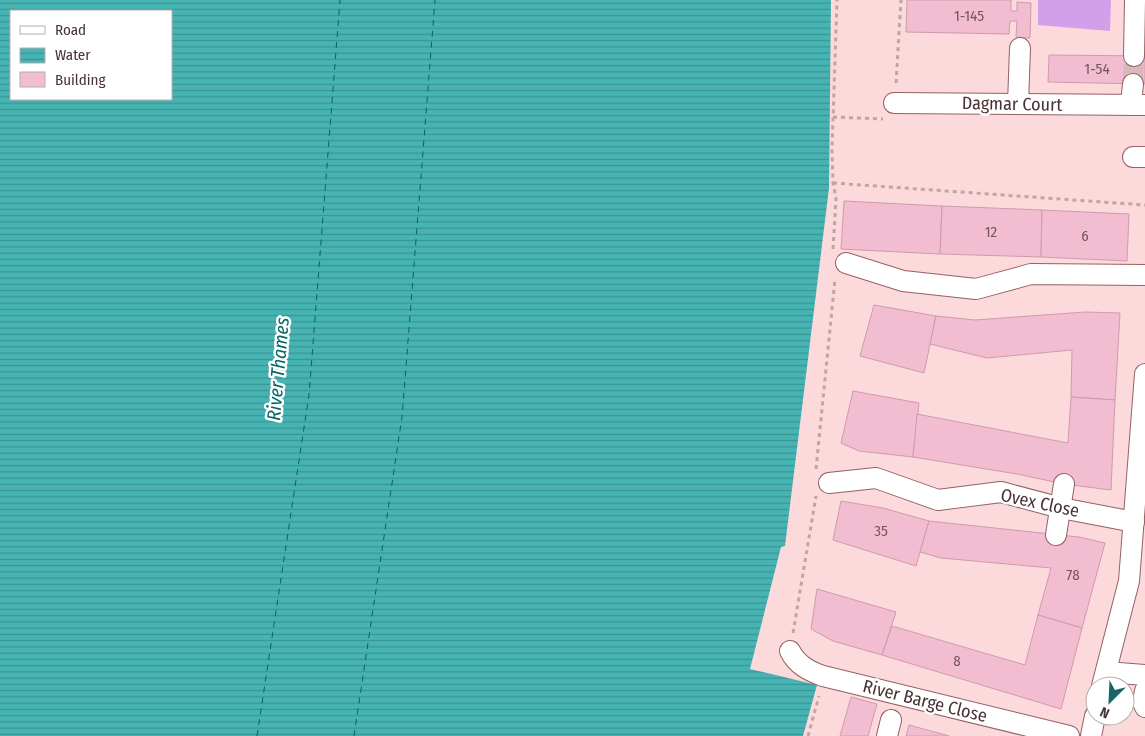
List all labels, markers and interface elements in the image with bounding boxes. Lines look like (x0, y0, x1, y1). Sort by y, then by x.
house number: 1-145 (954, 7, 984, 25)
legend (10, 10, 172, 100)
text: Road (55, 21, 86, 39)
text: Water (55, 46, 91, 64)
house number: 1-54 (1084, 60, 1110, 78)
text: Building (55, 71, 106, 89)
street label: Dagmar Court (962, 92, 1062, 116)
house number: 12 (985, 223, 998, 241)
house number: 6 (1081, 227, 1089, 245)
water label: River Thames (262, 316, 294, 422)
street label: Ovex Close (999, 484, 1081, 522)
house number: 35 (874, 522, 888, 540)
house number: 78 (1066, 566, 1080, 584)
house number: 8 (953, 652, 961, 670)
street label: River Barge Close (861, 675, 990, 727)
north arrow (1085, 676, 1135, 726)
text: N (1098, 703, 1112, 722)

